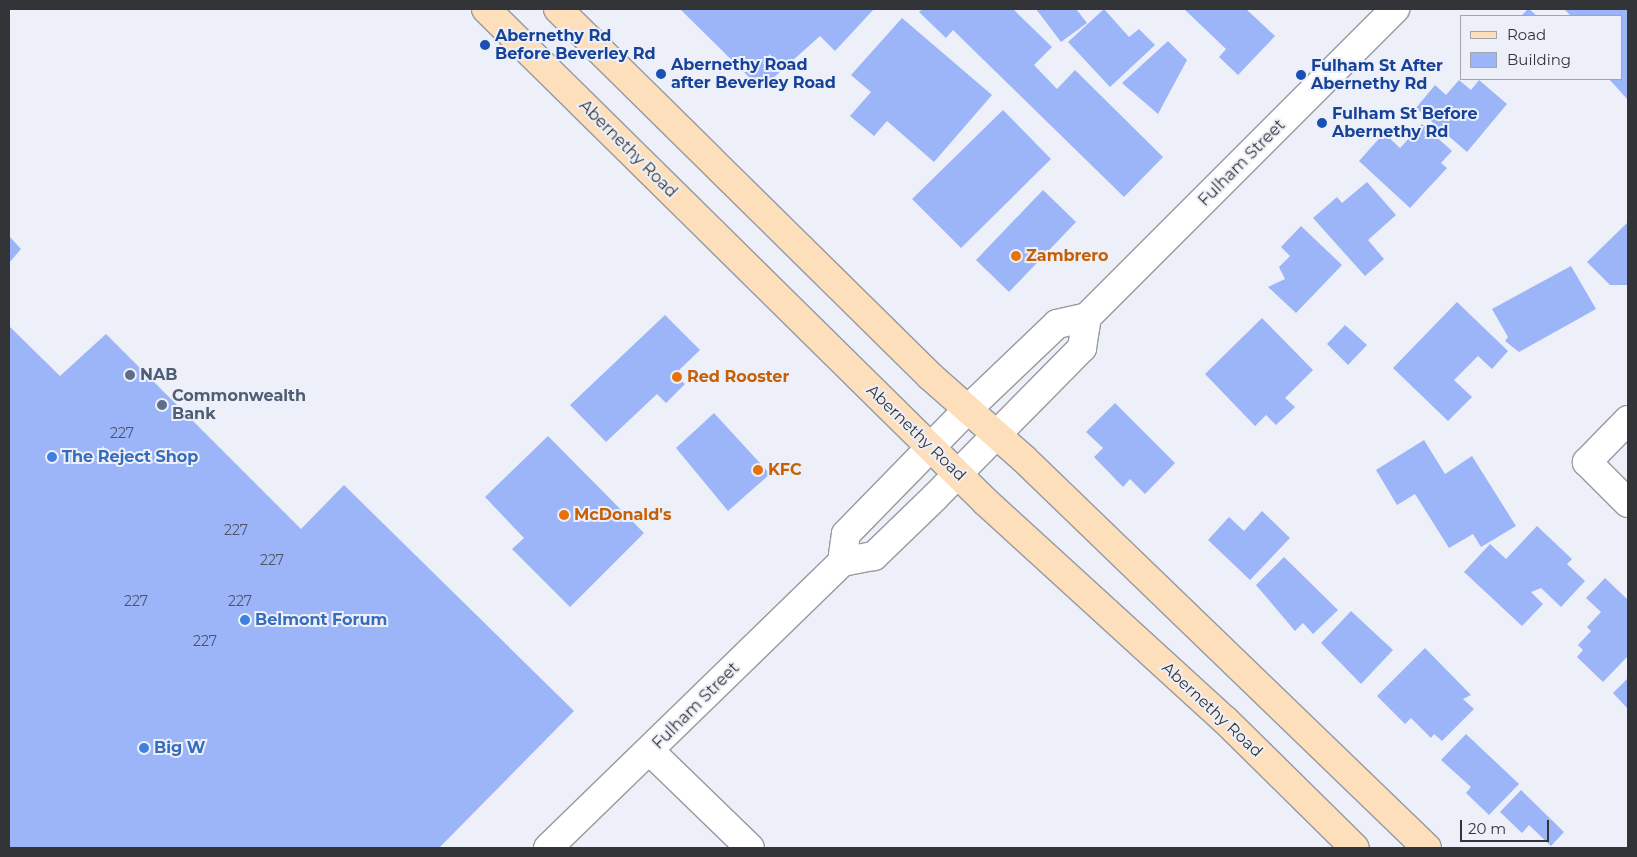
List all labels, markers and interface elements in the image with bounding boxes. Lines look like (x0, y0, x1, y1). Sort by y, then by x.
legend (1460, 15, 1622, 80)
text: Road (1507, 25, 1546, 44)
place label: Abernethy Rd Before Beverley Rd (495, 26, 656, 64)
marker: Abernethy Rd Before Beverley Rd (479, 39, 491, 51)
text: Building (1507, 50, 1571, 69)
place label: Abernethy Road after Beverley Road (671, 55, 836, 93)
place label: Fulham St After Abernethy Rd (1311, 56, 1443, 94)
marker: Abernethy Road after Beverley Road (655, 68, 667, 80)
marker: Fulham St After Abernethy Rd (1295, 69, 1307, 81)
street label: Abernethy Road (575, 96, 681, 202)
place label: Fulham St Before Abernethy Rd (1332, 104, 1478, 142)
street label: Fulham Street (1195, 116, 1289, 210)
marker: Fulham St Before Abernethy Rd (1316, 117, 1328, 129)
place label: Zambrero (1026, 246, 1109, 266)
marker: Zambrero (1010, 250, 1022, 262)
place label: NAB (140, 365, 177, 385)
place label: Red Rooster (687, 367, 789, 387)
marker: NAB (124, 369, 136, 381)
marker: Red Rooster (671, 371, 683, 383)
street label: Abernethy Road (862, 381, 970, 485)
place label: Commonwealth Bank (172, 386, 306, 424)
marker: Commonwealth Bank (156, 399, 168, 411)
house number: 227 (110, 425, 134, 441)
place label: The Reject Shop (62, 447, 198, 467)
marker: The Reject Shop (46, 451, 58, 463)
place label: KFC (768, 460, 802, 480)
marker: KFC (752, 464, 764, 476)
place label: McDonald's (574, 505, 671, 525)
marker: McDonald's (558, 509, 570, 521)
house number: 227 (224, 522, 248, 538)
house number: 227 (260, 552, 284, 568)
house number: 227 (124, 593, 148, 609)
house number: 227 (228, 593, 252, 609)
place label: Belmont Forum (255, 610, 387, 630)
marker: Belmont Forum (239, 614, 251, 626)
house number: 227 (193, 633, 217, 649)
street label: Abernethy Road (1158, 658, 1266, 762)
street label: Fulham Street (649, 659, 743, 753)
place label: Big W (154, 738, 205, 758)
marker: Big W (138, 742, 150, 754)
scale bar (1462, 810, 1551, 842)
text: 20 m (1468, 819, 1506, 838)

